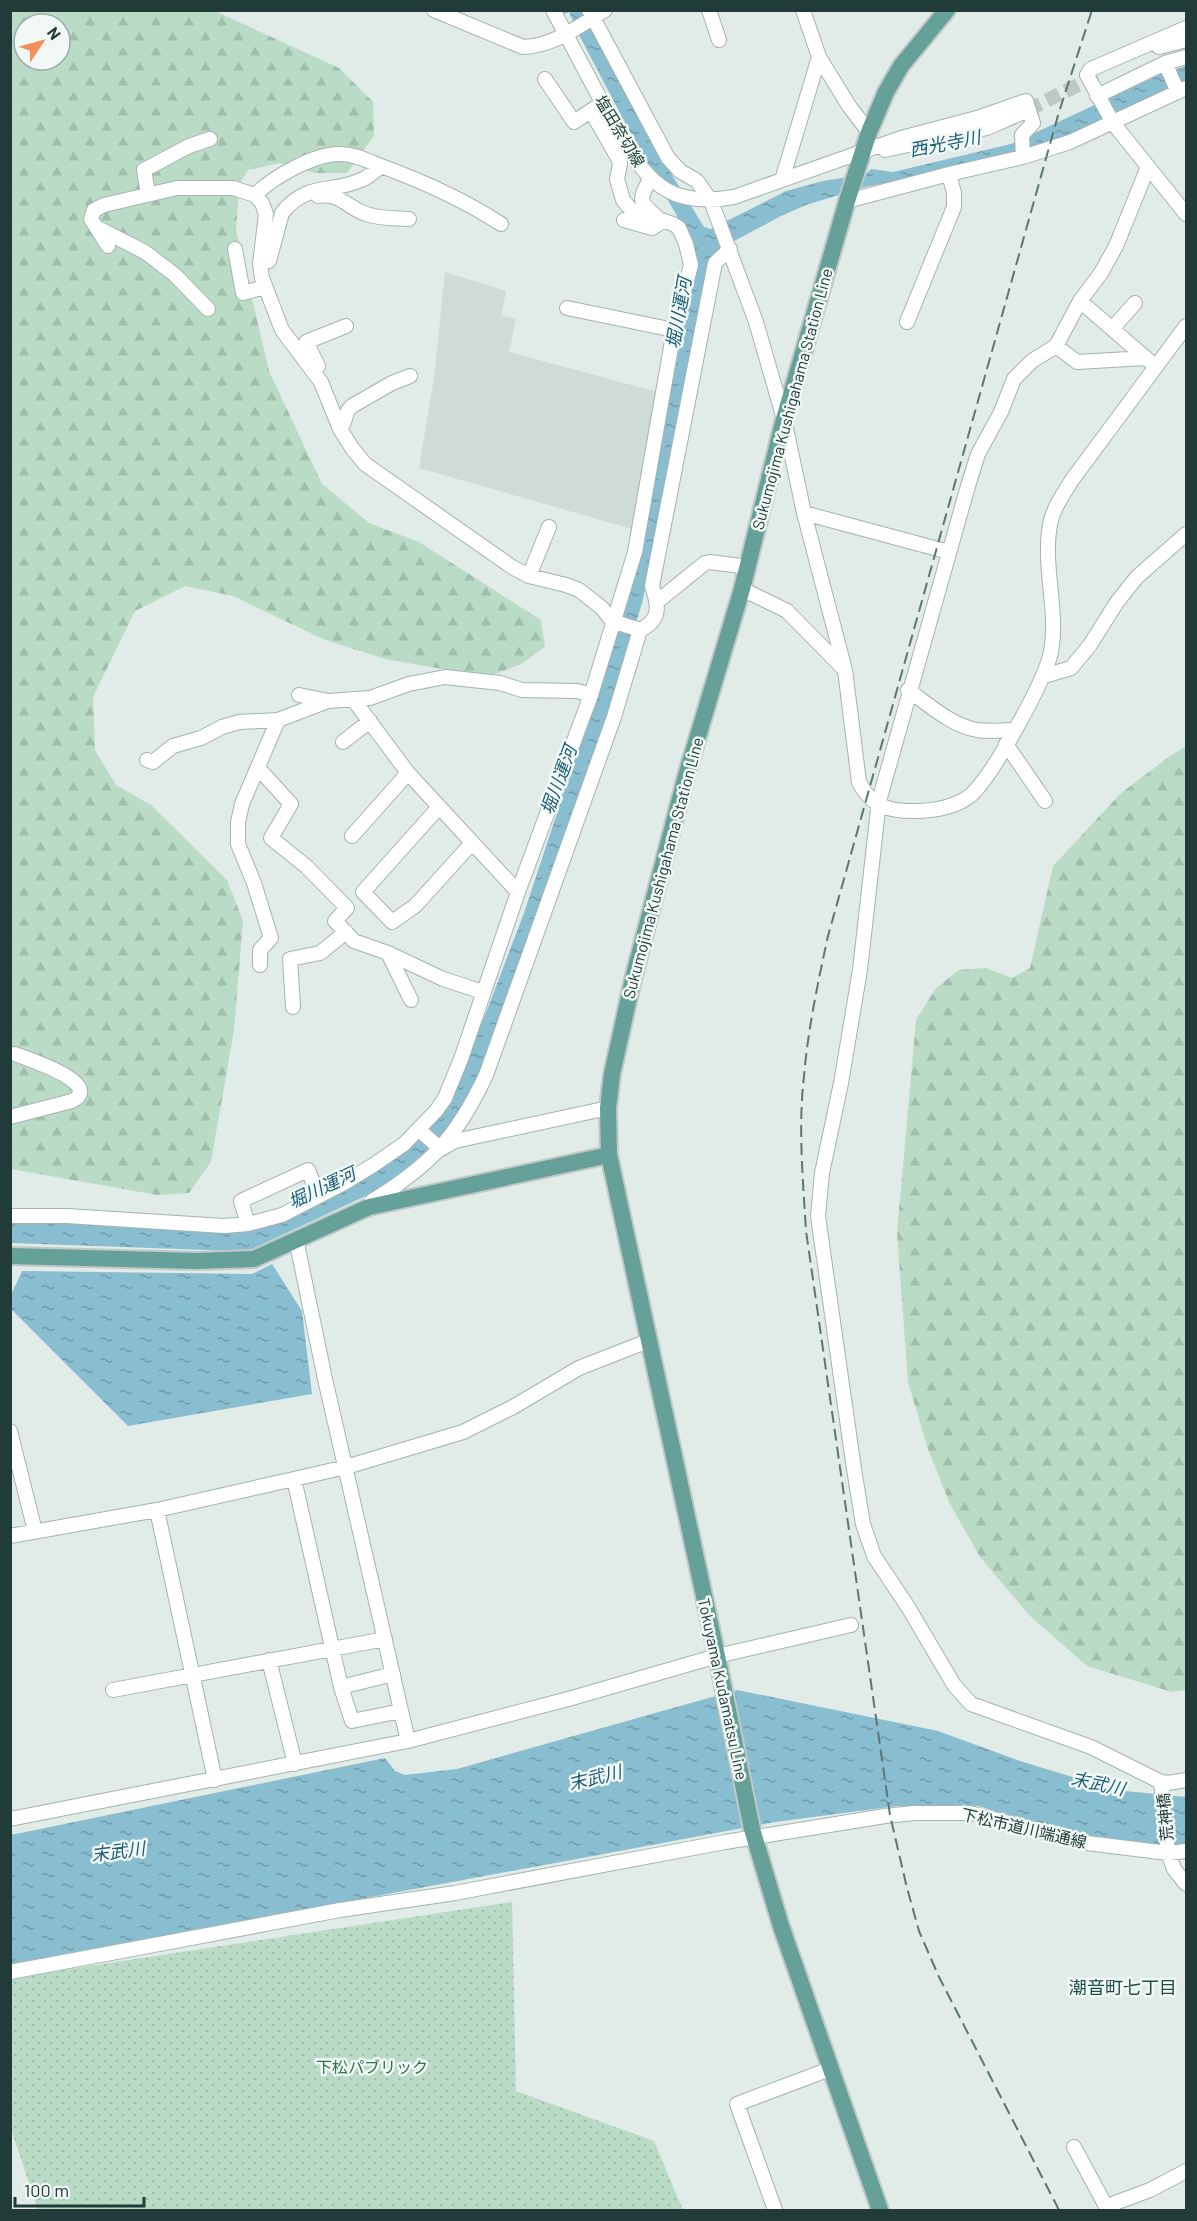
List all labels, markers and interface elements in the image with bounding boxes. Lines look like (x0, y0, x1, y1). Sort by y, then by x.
north arrow (12, 12, 72, 72)
text: N (44, 23, 65, 43)
street label: 塩田奈切線 (592, 92, 649, 170)
water label: 西光寺川 (907, 125, 984, 161)
street label: Sukumojima Kushigahama Station Line (747, 266, 836, 532)
water label: 堀川運河 (661, 273, 696, 350)
street label: Sukumojima Kushigahama Station Line (618, 735, 707, 1001)
water label: 堀川運河 (535, 739, 582, 817)
water label: 堀川運河 (284, 1161, 362, 1212)
street label: Tokuyama Kudamatsu Line (695, 1596, 752, 1782)
water label: 末武川 (566, 1759, 626, 1794)
water label: 末武川 (1070, 1767, 1129, 1800)
street label: 荒神橋 (1153, 1792, 1176, 1842)
street label: 下松市道川端通線 (960, 1804, 1089, 1851)
water label: 末武川 (90, 1837, 148, 1865)
district label: 潮音町七丁目 (1069, 1976, 1177, 1998)
park label: 下松パブリック (316, 2057, 428, 2076)
scale bar (15, 2170, 144, 2208)
text: 100 m (24, 2179, 69, 2201)

